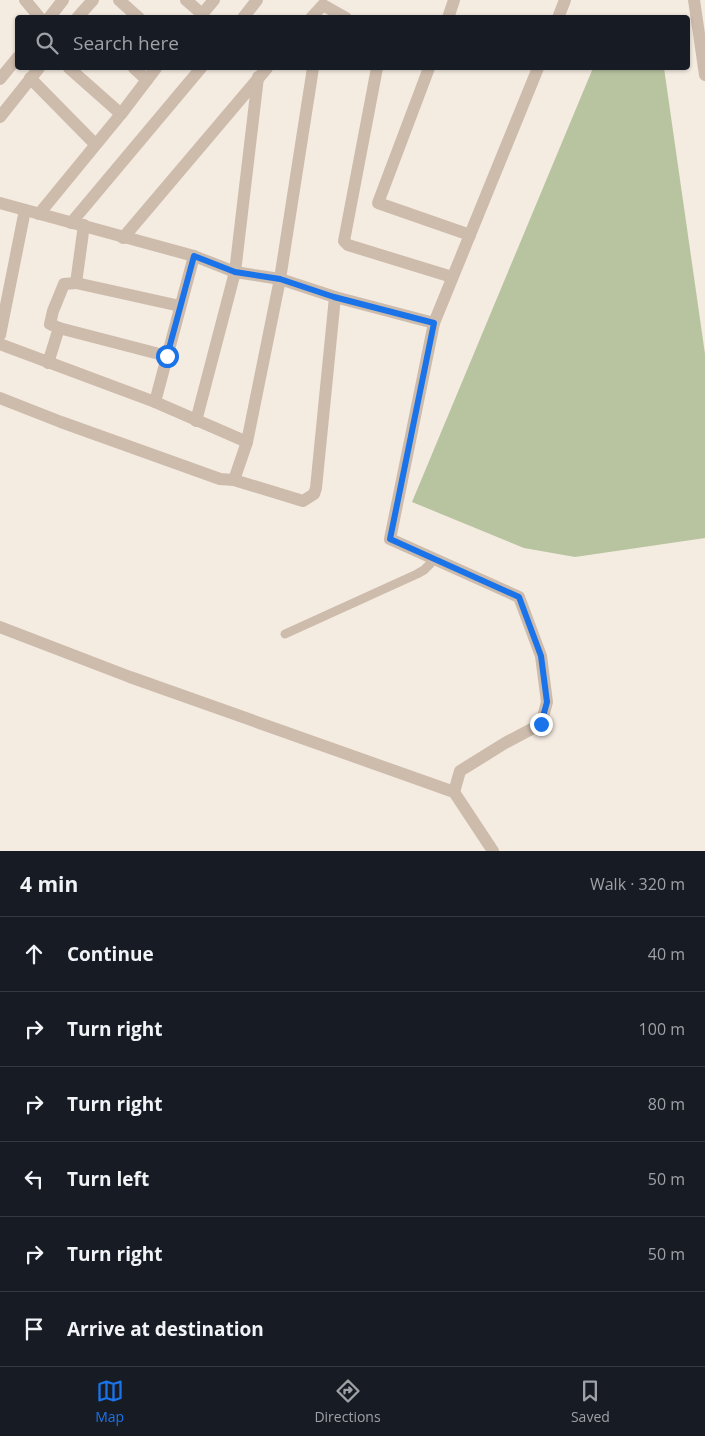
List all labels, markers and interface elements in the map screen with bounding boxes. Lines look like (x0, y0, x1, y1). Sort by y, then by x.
search box (15, 15, 690, 70)
icon: search (33, 29, 61, 57)
text: Search here (73, 30, 179, 56)
route start (156, 345, 179, 368)
route end (530, 713, 553, 736)
text: 4 min (20, 870, 78, 898)
text: Walk · 320 m (590, 873, 685, 895)
icon: ahead (20, 940, 48, 968)
text: Continue (67, 941, 154, 967)
text: 40 m (648, 943, 685, 965)
icon: right (20, 1015, 48, 1043)
text: Turn right (67, 1016, 162, 1042)
text: 100 m (639, 1018, 685, 1040)
icon: right (20, 1090, 48, 1118)
text: Turn right (67, 1091, 162, 1117)
text: 80 m (648, 1093, 685, 1115)
icon: left (20, 1165, 48, 1193)
text: Turn left (67, 1166, 149, 1192)
text: 50 m (648, 1168, 685, 1190)
icon: right (20, 1240, 48, 1268)
text: Turn right (67, 1241, 162, 1267)
text: 50 m (648, 1243, 685, 1265)
icon: arrive (20, 1315, 48, 1343)
text: Arrive at destination (67, 1316, 264, 1342)
tab: Map (95, 1377, 124, 1426)
tab: Directions (314, 1377, 381, 1426)
tab: Saved (571, 1377, 610, 1426)

